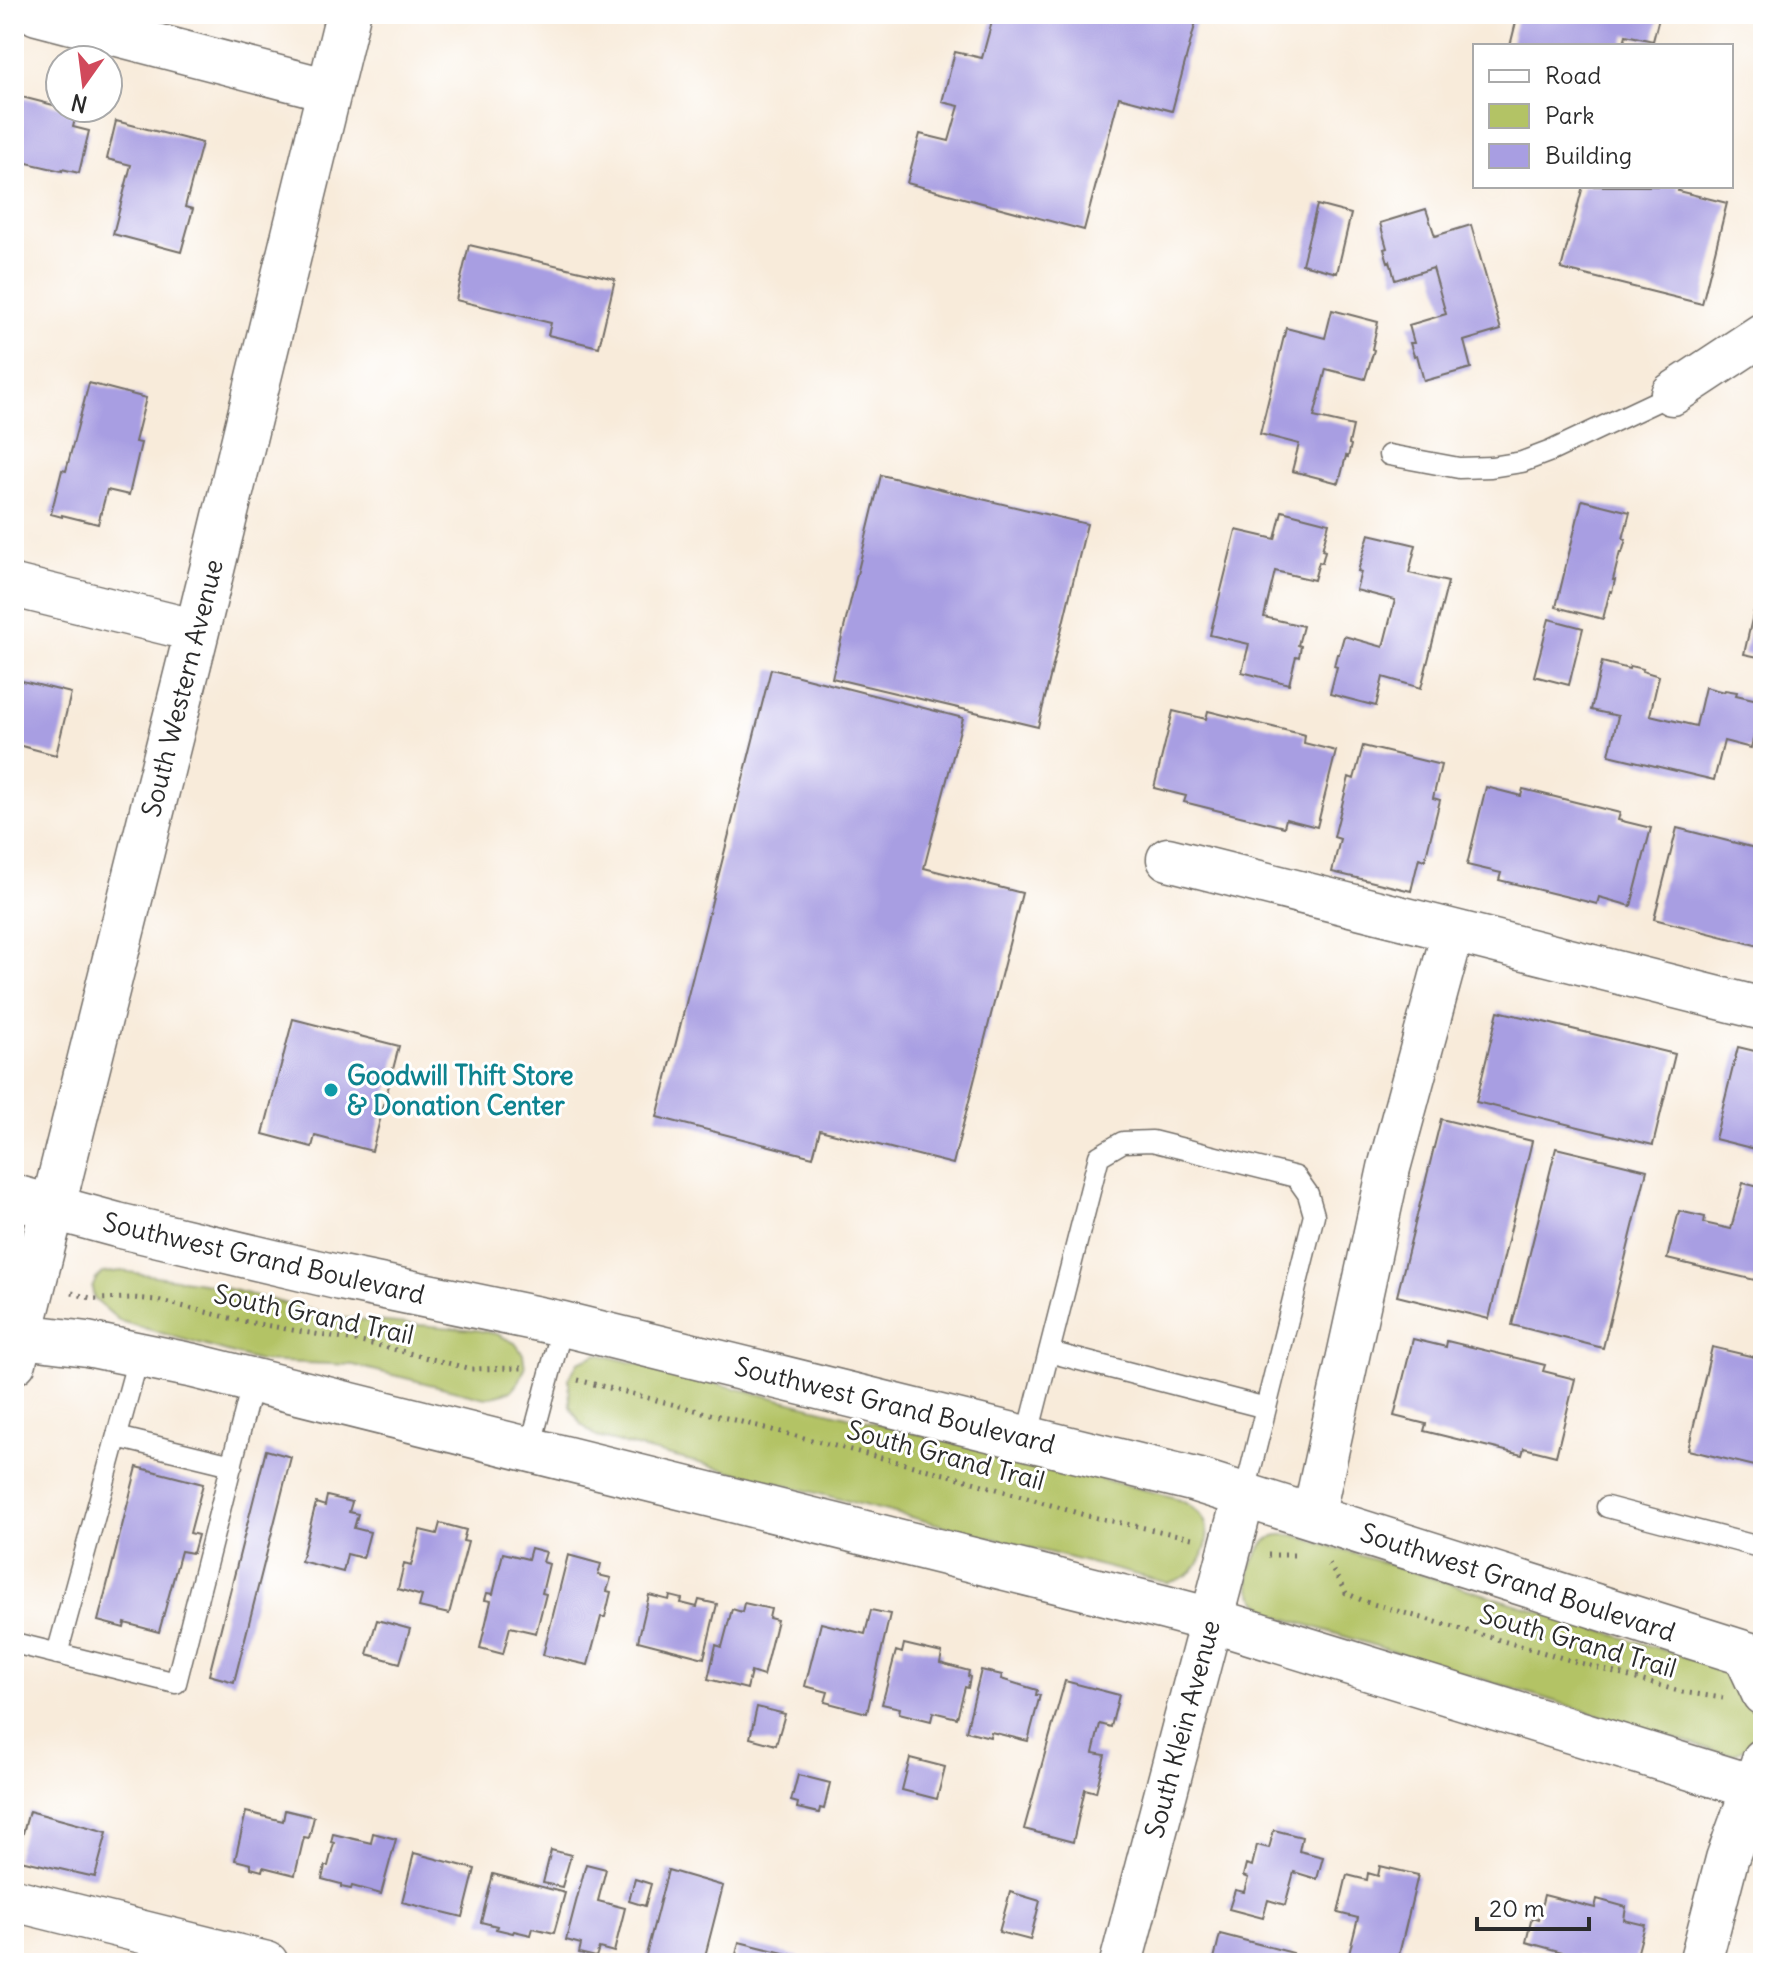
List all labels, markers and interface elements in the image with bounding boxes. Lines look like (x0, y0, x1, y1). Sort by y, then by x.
north arrow (44, 44, 124, 124)
legend (1473, 44, 1733, 188)
text: Road (1545, 60, 1601, 90)
text: N (68, 88, 90, 119)
text: Park (1545, 100, 1595, 130)
text: Building (1545, 140, 1632, 170)
street label: South Western Avenue (134, 556, 230, 820)
place label: Goodwill Thift Store & Donation Center (347, 1059, 574, 1122)
marker: Goodwill Thift Store & Donation Center (322, 1081, 340, 1099)
street label: Southwest Grand Boulevard (100, 1205, 428, 1311)
street label: South Grand Trail (211, 1277, 417, 1351)
street label: Southwest Grand Boulevard (731, 1349, 1059, 1461)
street label: South Grand Trail (844, 1413, 1048, 1497)
street label: Southwest Grand Boulevard (1356, 1515, 1680, 1649)
street label: South Grand Trail (1476, 1597, 1680, 1685)
street label: South Klein Avenue (1137, 1616, 1227, 1842)
scale bar (1477, 1881, 1589, 1931)
text: 20 m (1489, 1893, 1545, 1923)

